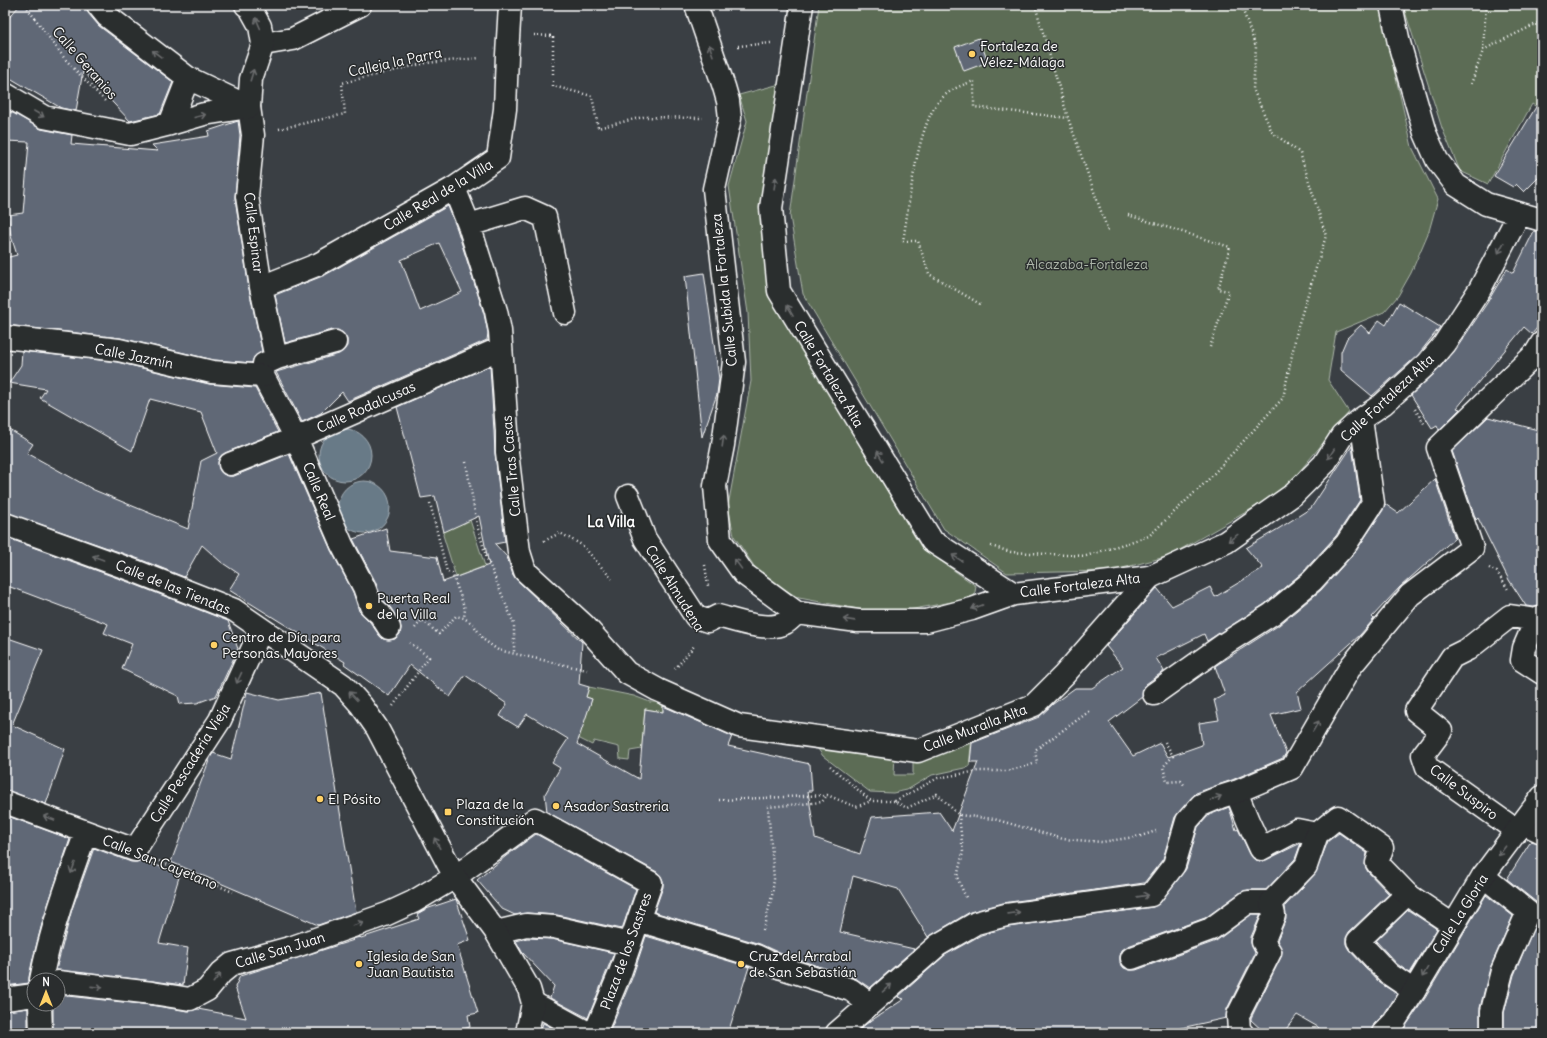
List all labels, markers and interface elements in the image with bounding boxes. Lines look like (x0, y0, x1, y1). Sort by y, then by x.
one-way arrow (253, 18, 261, 30)
street label: Calle Geranios (48, 23, 122, 103)
place label: Fortaleza de Vélez-Málaga (980, 37, 1065, 71)
street label: Calleja la Parra (347, 43, 443, 81)
one-way arrow (707, 44, 714, 57)
marker: Fortaleza de Vélez-Málaga (967, 49, 977, 59)
one-way arrow (152, 50, 163, 58)
one-way arrow (249, 69, 256, 82)
one-way arrow (32, 111, 44, 118)
one-way arrow (193, 112, 206, 119)
street label: Calle Real de la Villa (380, 155, 496, 235)
one-way arrow (771, 177, 779, 190)
street label: Calle Espinar (240, 191, 268, 275)
street label: Calle Subida la Fortaleza (707, 212, 741, 368)
one-way arrow (1497, 242, 1504, 254)
park label: Alcazaba-Fortaleza (1026, 255, 1148, 273)
one-way arrow (786, 304, 795, 315)
street label: Calle Fortaleza Alta (790, 317, 868, 431)
street label: Calle Jazmín (93, 340, 175, 372)
street label: Calle Fortaleza Alta (1337, 350, 1437, 446)
street label: Calle Rodalcusas (314, 377, 418, 437)
street label: Calle Tras Casas (498, 415, 524, 517)
one-way arrow (719, 435, 727, 448)
one-way arrow (1327, 448, 1335, 459)
one-way arrow (875, 450, 883, 462)
street label: Calle Real (299, 459, 339, 523)
district label: La Villa (587, 512, 636, 531)
one-way arrow (1228, 533, 1239, 542)
street label: Calle Almudena (641, 541, 709, 635)
one-way arrow (93, 553, 105, 561)
one-way arrow (951, 553, 963, 561)
street label: Calle de las Tiendas (113, 556, 233, 618)
one-way arrow (733, 559, 742, 570)
street label: Calle Fortaleza Alta (1019, 569, 1141, 601)
place label: Puerta Real de la Villa (377, 589, 450, 623)
marker: Puerta Real de la Villa (364, 601, 374, 611)
one-way arrow (972, 604, 984, 612)
one-way arrow (843, 616, 856, 624)
place label: Centro de Día para Personas Mayores (222, 628, 341, 662)
marker: Centro de Día para Personas Mayores (209, 640, 219, 650)
one-way arrow (235, 671, 242, 683)
one-way arrow (349, 692, 358, 702)
street label: Calle Pescadería Vieja (146, 700, 234, 826)
street label: Calle Muralla Alta (921, 700, 1029, 756)
one-way arrow (1313, 720, 1321, 732)
street label: Calle Suspiro (1426, 760, 1502, 824)
place label: El Pósito (328, 790, 381, 808)
marker: El Pósito (315, 794, 325, 804)
one-way arrow (1210, 794, 1222, 802)
place label: Plaza de la Constitución (456, 795, 534, 829)
place label: Asador Sastreria (564, 797, 669, 815)
marker: Asador Sastreria (551, 801, 561, 811)
marker: Plaza de la Constitución (443, 807, 453, 817)
one-way arrow (44, 814, 56, 822)
street label: Calle San Cayetano (100, 831, 220, 893)
one-way arrow (433, 837, 441, 849)
one-way arrow (1498, 845, 1506, 856)
one-way arrow (68, 862, 76, 874)
street label: Calle La Gloria (1428, 871, 1492, 957)
street label: Plaza de los Sastres (596, 890, 656, 1012)
one-way arrow (1136, 892, 1149, 900)
one-way arrow (1007, 910, 1020, 917)
one-way arrow (352, 920, 364, 928)
street label: Calle San Juan (233, 928, 327, 972)
place label: Iglesia de San Juan Bautista (367, 947, 455, 981)
place label: Cruz del Arrabal de San Sebastián (749, 947, 857, 981)
marker: Iglesia de San Juan Bautista (354, 959, 364, 969)
marker: Cruz del Arrabal de San Sebastián (736, 959, 746, 969)
one-way arrow (1420, 966, 1428, 978)
north arrow (26, 972, 66, 1012)
one-way arrow (213, 972, 222, 983)
text: N (42, 975, 50, 989)
one-way arrow (90, 983, 103, 990)
one-way arrow (882, 984, 893, 993)

